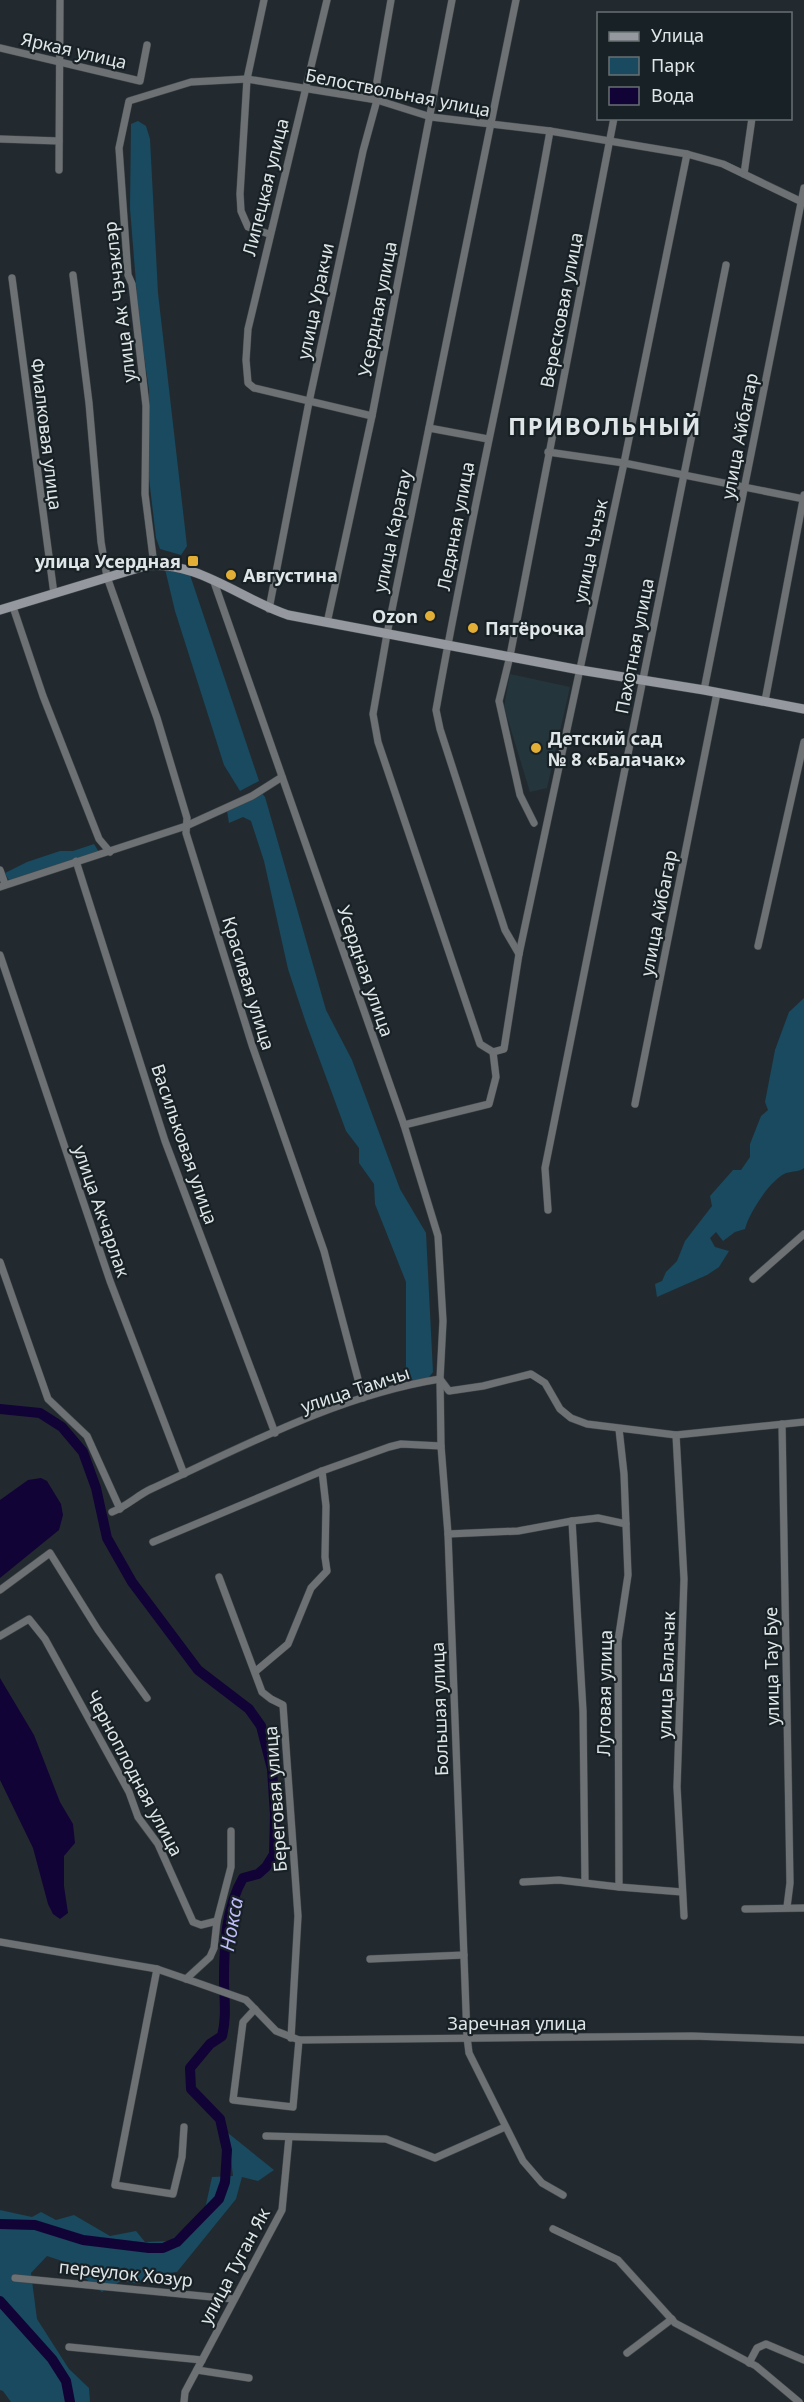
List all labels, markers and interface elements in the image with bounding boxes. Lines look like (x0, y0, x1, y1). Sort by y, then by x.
legend (597, 12, 792, 120)
text: Улица (651, 23, 704, 47)
street label: Яркая улица (19, 26, 129, 74)
text: Парк (651, 53, 695, 77)
street label: Белоствольная улица (304, 62, 492, 122)
text: Вода (651, 83, 694, 107)
street label: Липецкая улица (236, 116, 294, 258)
street label: улица Ак Чэчэклэр (97, 220, 141, 384)
street label: Вересковая улица (534, 230, 588, 390)
street label: Усердная улица (352, 239, 402, 379)
street label: улица Уракчи (291, 241, 339, 361)
street label: Фиалковая улица (26, 357, 68, 511)
street label: улица Айбагар (715, 371, 763, 501)
district label: ПРИВОЛЬНЫЙ (508, 409, 702, 442)
street label: Ледяная улица (431, 460, 479, 592)
street label: улица Каратау (367, 467, 417, 595)
street label: улица Чэчэк (567, 496, 613, 605)
place label: улица Усердная (34, 549, 181, 573)
marker: улица Усердная (186, 554, 200, 568)
place label: Августина (243, 563, 338, 587)
marker: Августина (224, 568, 238, 582)
street label: Пахотная улица (609, 576, 659, 716)
place label: Ozon (372, 604, 418, 628)
marker: Ozon (423, 609, 437, 623)
place label: Пятёрочка (485, 616, 584, 640)
marker: Пятёрочка (466, 621, 480, 635)
place label: Детский сад № 8 «Балачак» (548, 726, 686, 771)
marker: Детский сад № 8 «Балачак» (529, 741, 543, 755)
street label: улица Айбагар (634, 848, 682, 978)
street label: Усердная улица (332, 902, 400, 1040)
street label: Красивая улица (217, 913, 281, 1053)
street label: Васильковая улица (146, 1061, 224, 1227)
street label: улица Акчарлак (68, 1142, 136, 1281)
street label: улица Тамчы (298, 1360, 412, 1418)
street label: улица Тау Буе (758, 1607, 784, 1725)
street label: улица Балачак (652, 1610, 680, 1739)
street label: Луговая улица (591, 1630, 617, 1756)
street label: Большая улица (425, 1641, 453, 1777)
street label: Черноплодная улица (81, 1686, 189, 1860)
street label: Береговая улица (258, 1725, 292, 1873)
water label: Нокса (213, 1895, 249, 1953)
street label: Заречная улица (448, 2011, 586, 2035)
street label: улица Туган Як (193, 2203, 275, 2329)
street label: переулок Хозур (58, 2254, 194, 2292)

